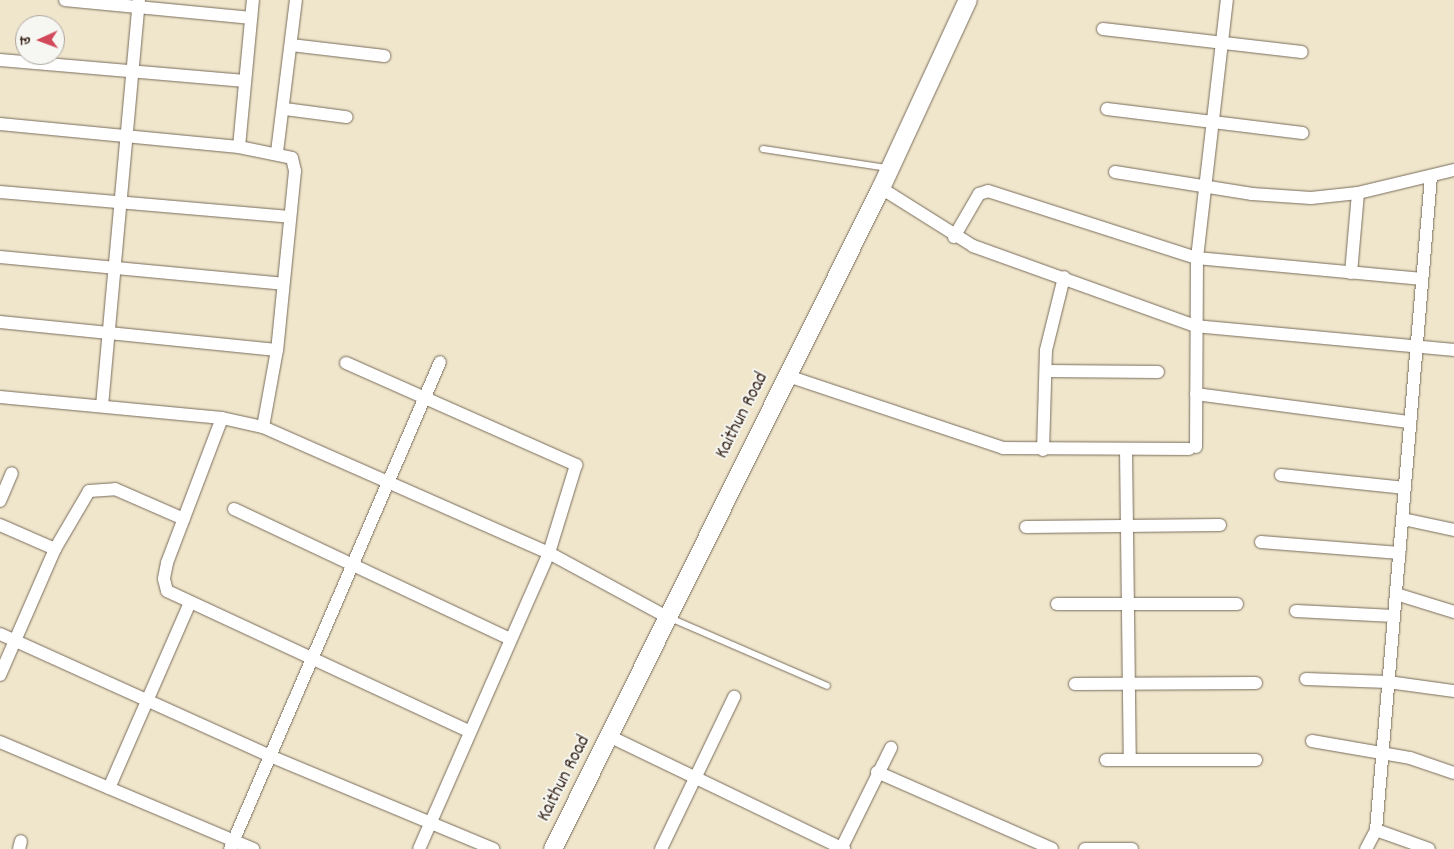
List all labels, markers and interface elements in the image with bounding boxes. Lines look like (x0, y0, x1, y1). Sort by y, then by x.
north arrow (15, 15, 65, 65)
text: उ (16, 36, 36, 45)
street label: Kaithun Road (712, 369, 774, 463)
street label: Kaithun Road (534, 732, 596, 826)

